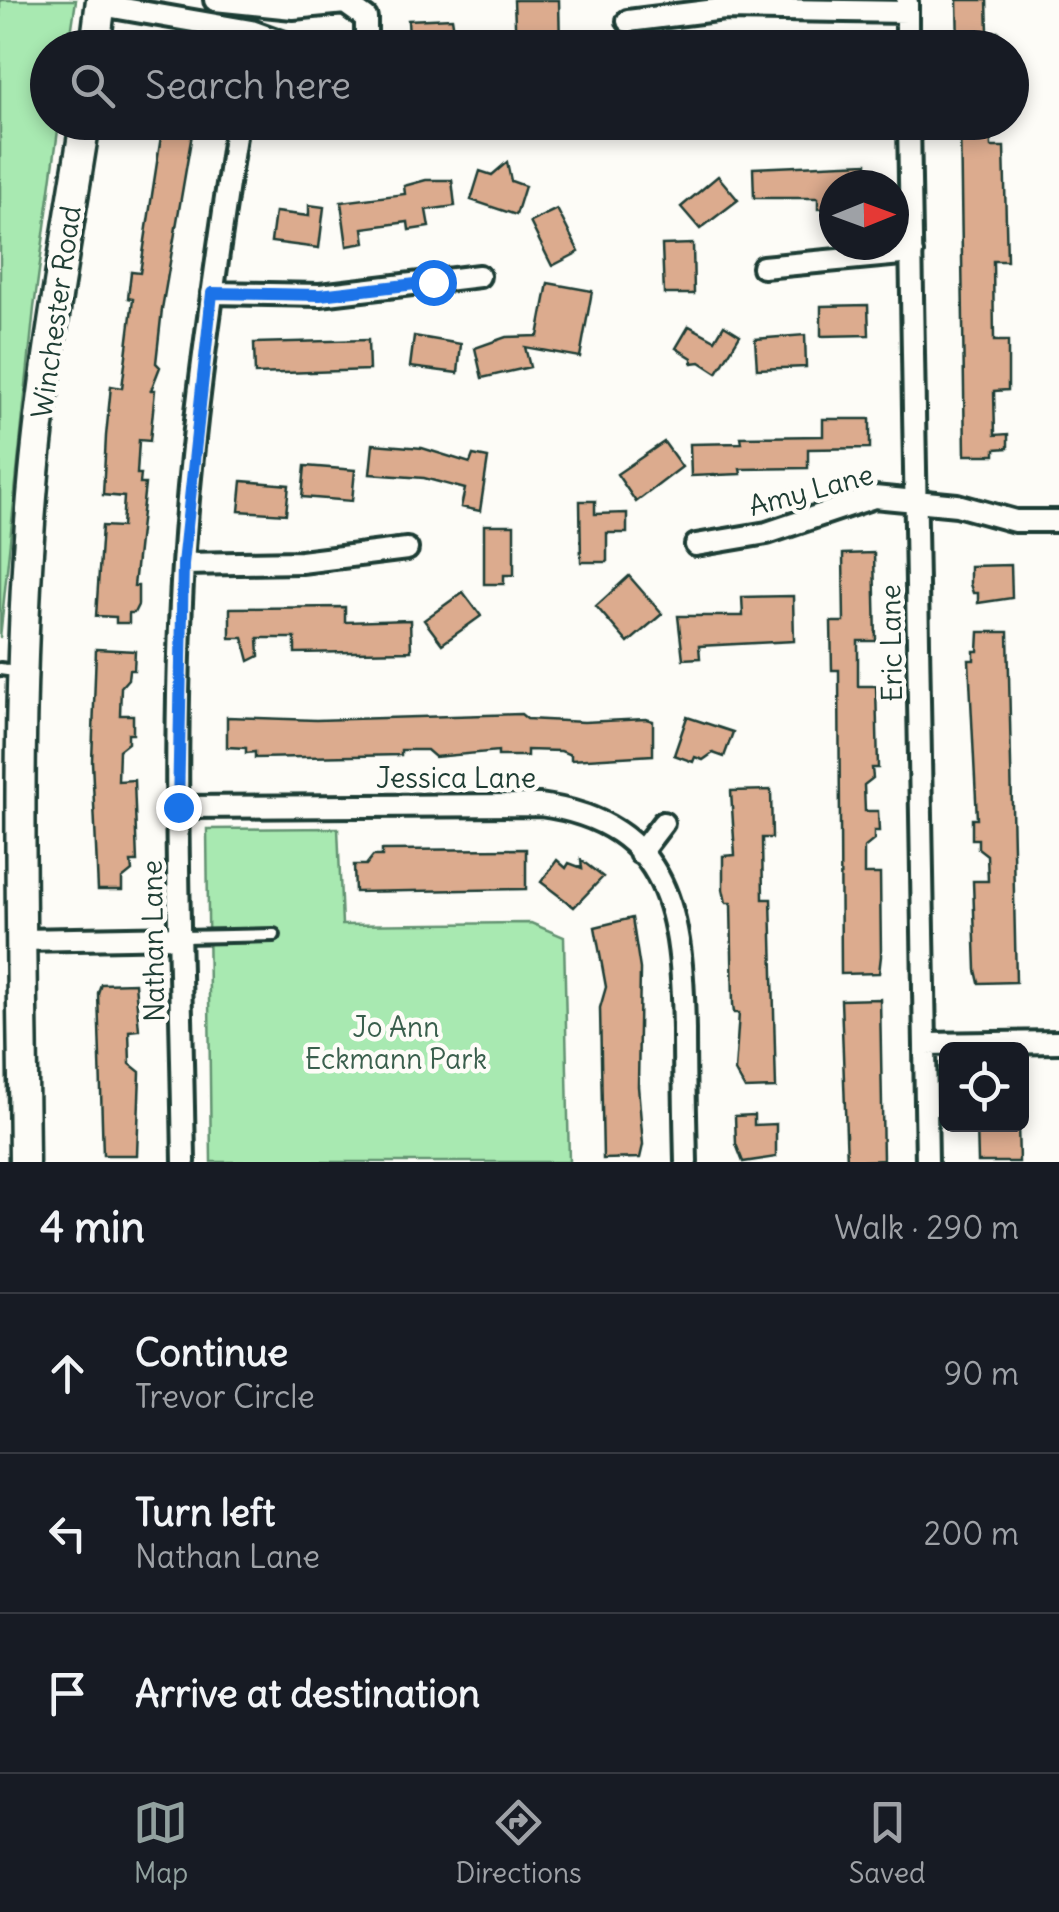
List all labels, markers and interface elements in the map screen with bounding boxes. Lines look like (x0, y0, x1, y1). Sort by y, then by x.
search box (30, 30, 1029, 140)
icon: search (65, 58, 120, 113)
text: Search here (145, 62, 351, 109)
north arrow (819, 170, 909, 260)
street label: Winchester Road (23, 203, 89, 421)
route start (411, 260, 457, 306)
street label: Amy Lane (745, 456, 877, 524)
street label: Eric Lane (872, 584, 910, 702)
street label: Jessica Lane (376, 760, 536, 796)
route end (156, 785, 202, 831)
street label: Nathan Lane (134, 860, 172, 1022)
park label: Jo Ann Eckmann Park (305, 1009, 487, 1077)
map controls (939, 1042, 1029, 1132)
button: locate (939, 1042, 1029, 1132)
text: 4 min (40, 1201, 145, 1253)
text: Walk · 290 m (834, 1207, 1019, 1248)
text: Continue (135, 1329, 288, 1376)
icon: ahead (40, 1346, 95, 1401)
text: 90 m (944, 1353, 1019, 1394)
text: Trevor Circle (135, 1376, 315, 1417)
text: Turn left (135, 1489, 275, 1536)
icon: left (40, 1506, 95, 1561)
text: 200 m (924, 1513, 1019, 1554)
text: Nathan Lane (135, 1536, 320, 1577)
icon: arrive (40, 1666, 95, 1721)
text: Arrive at destination (135, 1670, 480, 1717)
tab: Map (133, 1795, 188, 1891)
tab: Directions (455, 1795, 582, 1891)
tab: Saved (849, 1795, 926, 1891)

